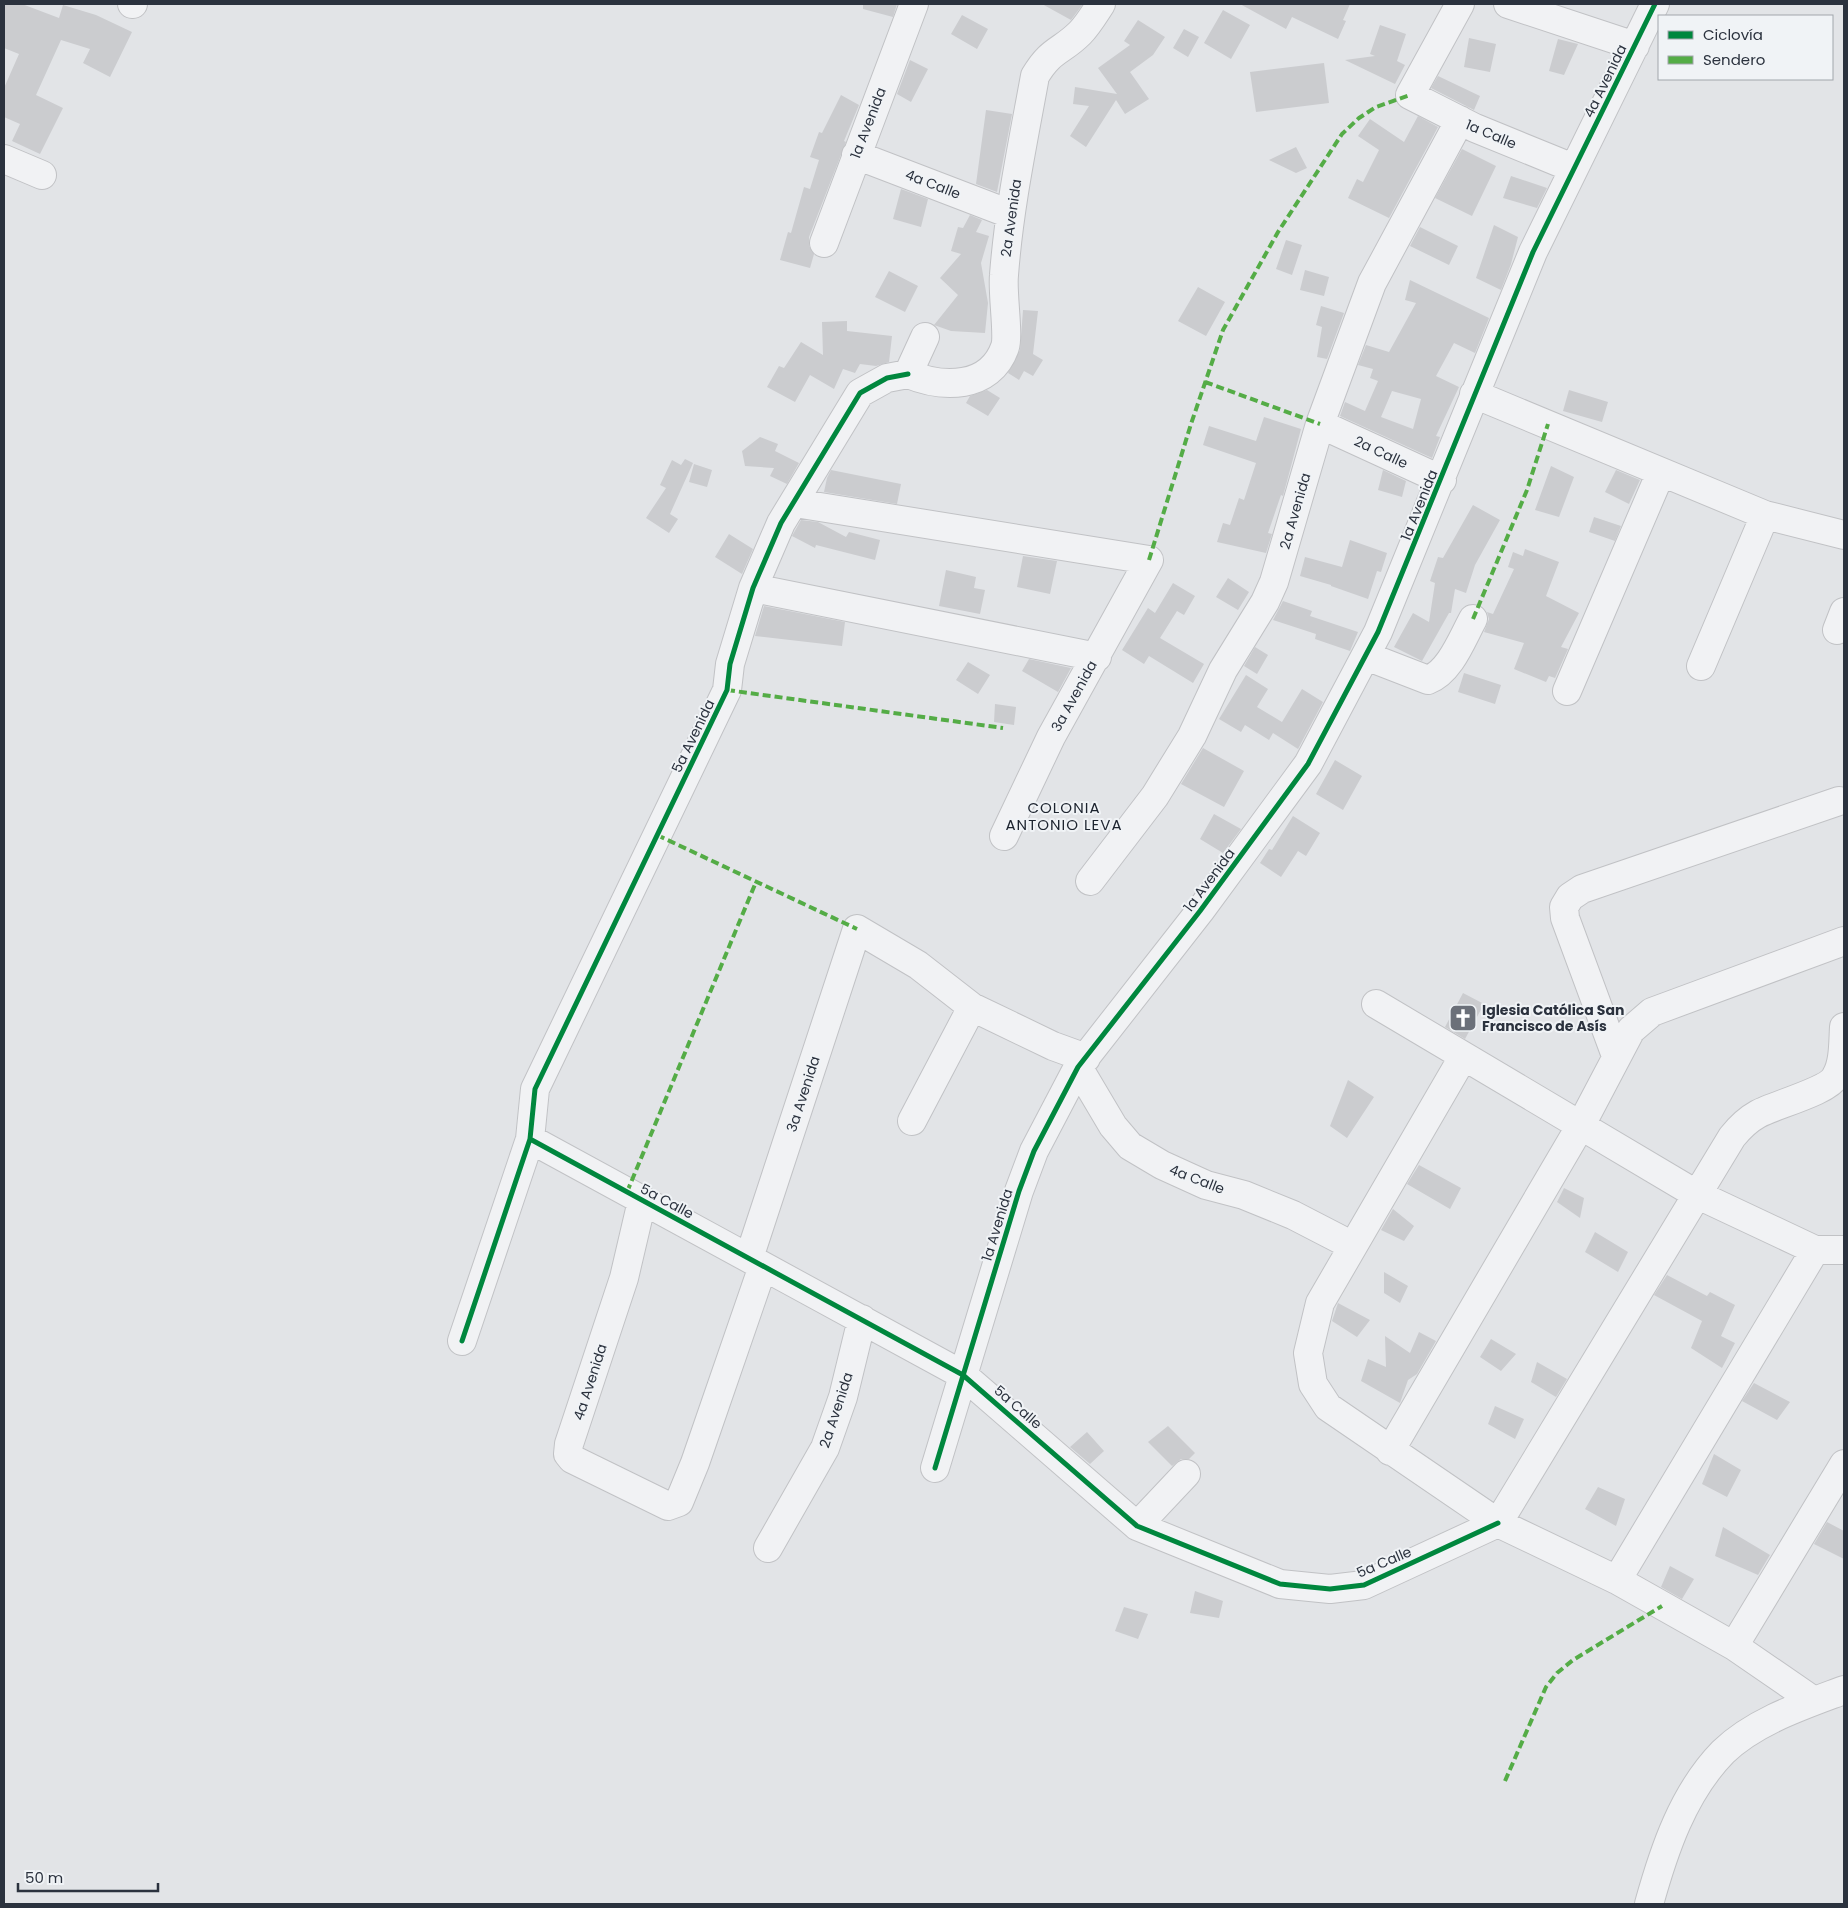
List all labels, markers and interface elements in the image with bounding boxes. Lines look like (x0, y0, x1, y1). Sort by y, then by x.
legend (1658, 15, 1833, 80)
text: Ciclovía (1703, 24, 1763, 45)
street label: 4a Avenida (1579, 41, 1631, 121)
text: Sendero (1703, 49, 1765, 70)
street label: 1a Avenida (845, 84, 891, 162)
street label: 1a Calle (1462, 114, 1520, 154)
street label: 4a Calle (902, 164, 964, 204)
street label: 2a Avenida (996, 178, 1026, 258)
street label: 2a Calle (1351, 431, 1411, 473)
street label: 1a Avenida (1396, 466, 1442, 544)
street label: 2a Avenida (1275, 470, 1315, 552)
street label: 3a Avenida (1046, 657, 1102, 735)
street label: 5a Avenida (667, 696, 719, 776)
district label: COLONIA ANTONIO LEVA (1005, 797, 1123, 835)
street label: 1a Avenida (1178, 844, 1240, 916)
place label: Iglesia Católica San Francisco de Asís (1482, 1000, 1624, 1036)
church icon: Iglesia Católica San Francisco de Asís (1448, 1003, 1478, 1033)
street label: 3a Avenida (781, 1053, 825, 1135)
street label: 4a Calle (1166, 1159, 1228, 1199)
street label: 5a Calle (637, 1179, 698, 1224)
street label: 1a Avenida (976, 1186, 1018, 1264)
street label: 4a Avenida (568, 1341, 612, 1423)
street label: 2a Avenida (814, 1370, 858, 1450)
street label: 5a Calle (990, 1380, 1047, 1434)
street label: 5a Calle (1353, 1541, 1415, 1583)
scale bar (18, 1860, 158, 1892)
text: 50 m (25, 1867, 63, 1888)

